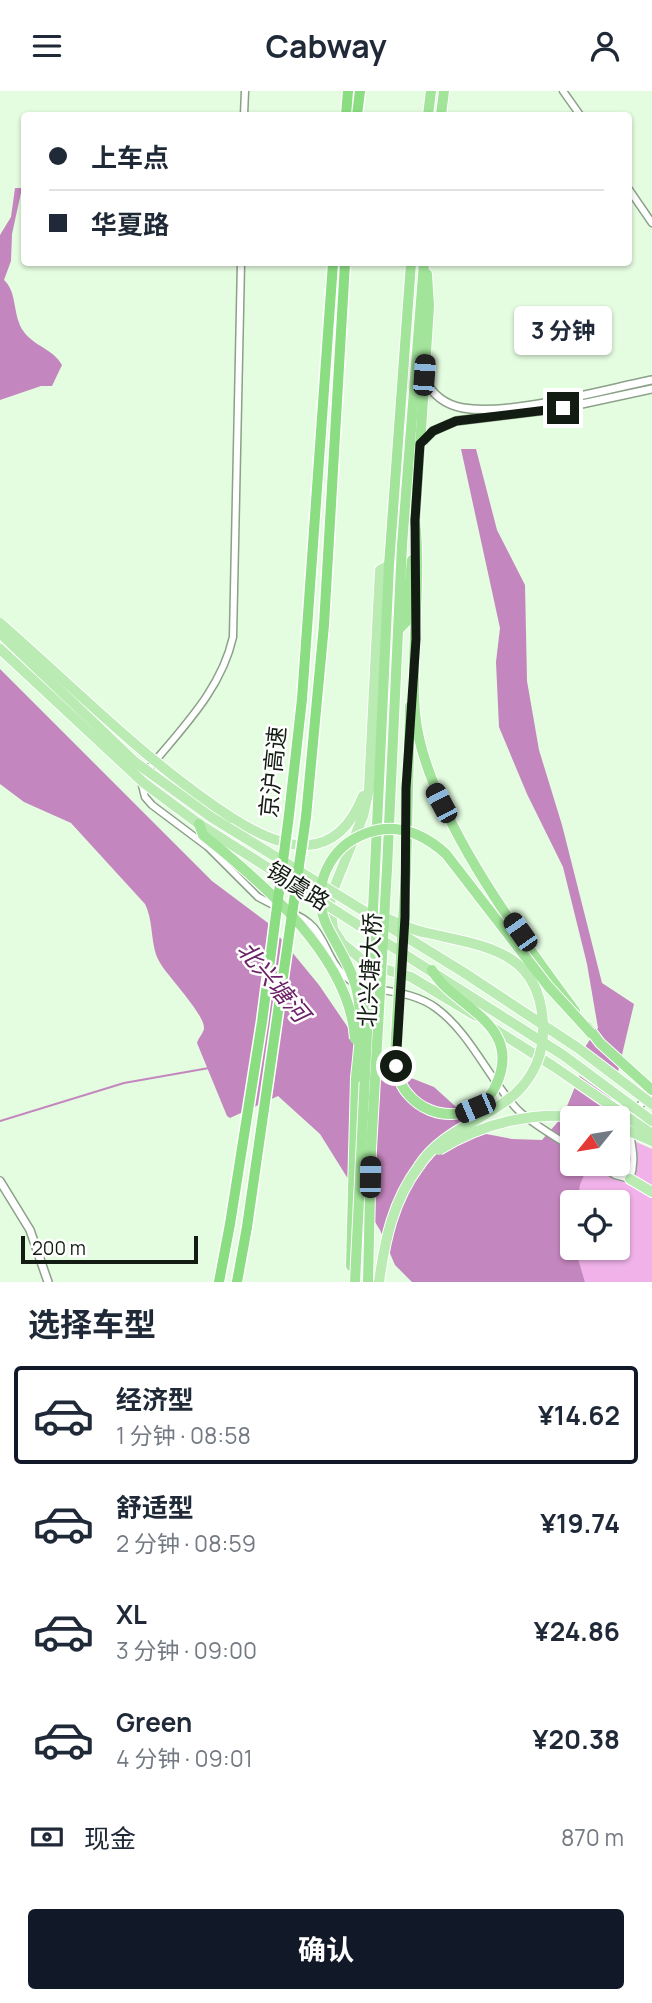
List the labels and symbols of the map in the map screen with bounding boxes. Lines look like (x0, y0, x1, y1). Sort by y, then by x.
callout: 3 分钟 (514, 307, 612, 355)
car (413, 353, 436, 397)
route end (547, 392, 579, 424)
street label: 京沪高速 (251, 724, 293, 819)
car (422, 780, 461, 826)
street label: 锡虞路 (261, 853, 336, 917)
car (500, 909, 541, 955)
street label: 北兴塘大桥 (350, 912, 388, 1028)
water label: 北兴塘河 (231, 934, 320, 1031)
route start (380, 1050, 412, 1082)
car (452, 1090, 499, 1126)
north arrow (560, 1106, 630, 1176)
car (360, 1156, 381, 1198)
scale bar (21, 1233, 198, 1265)

